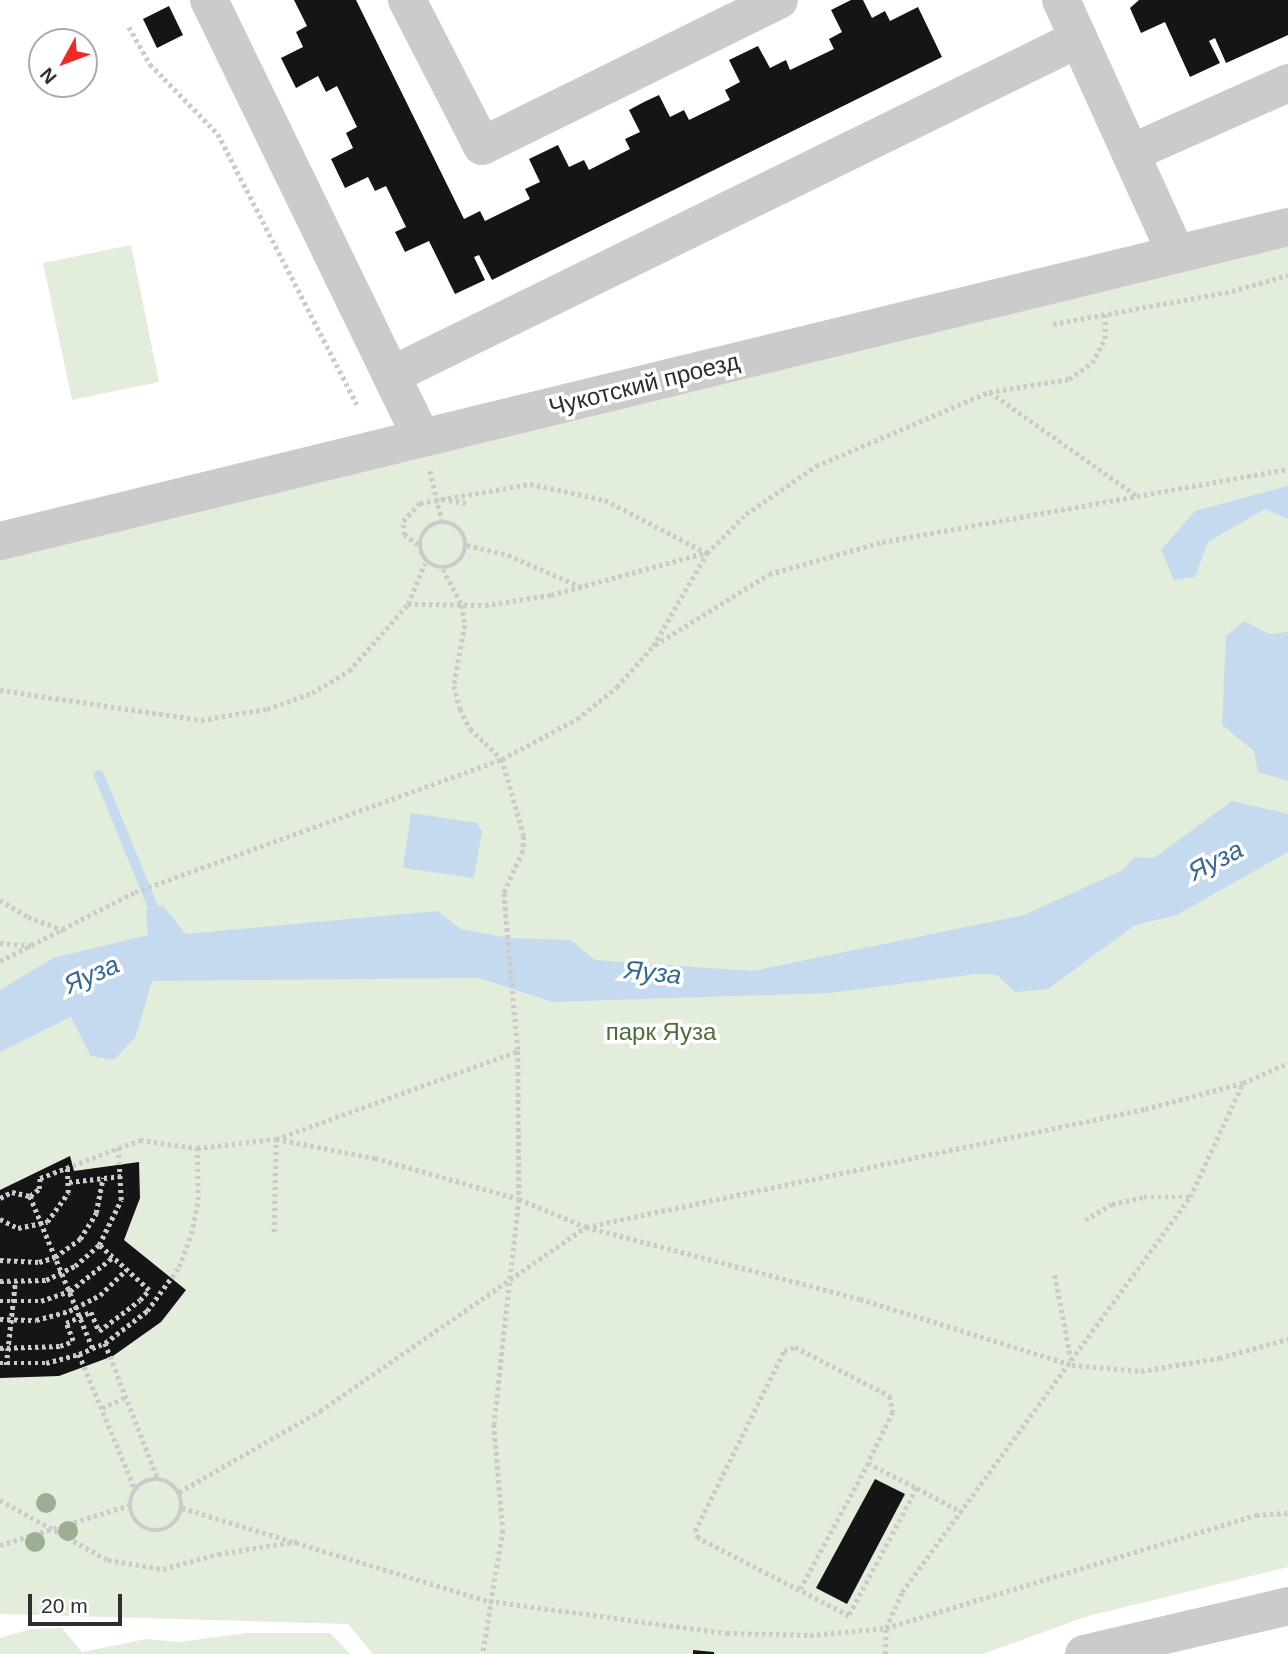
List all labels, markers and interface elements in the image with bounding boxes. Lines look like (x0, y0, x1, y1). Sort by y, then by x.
north arrow (28, 28, 98, 98)
text: N (36, 64, 61, 88)
street label: Чукотский проезд (546, 346, 742, 422)
water label: Яуза (1184, 834, 1248, 888)
water label: Яуза (60, 949, 124, 1001)
water label: Яуза (623, 955, 683, 991)
park label: парк Яуза (606, 1018, 716, 1046)
scale bar (32, 1580, 126, 1624)
text: 20 m (41, 1594, 88, 1617)

